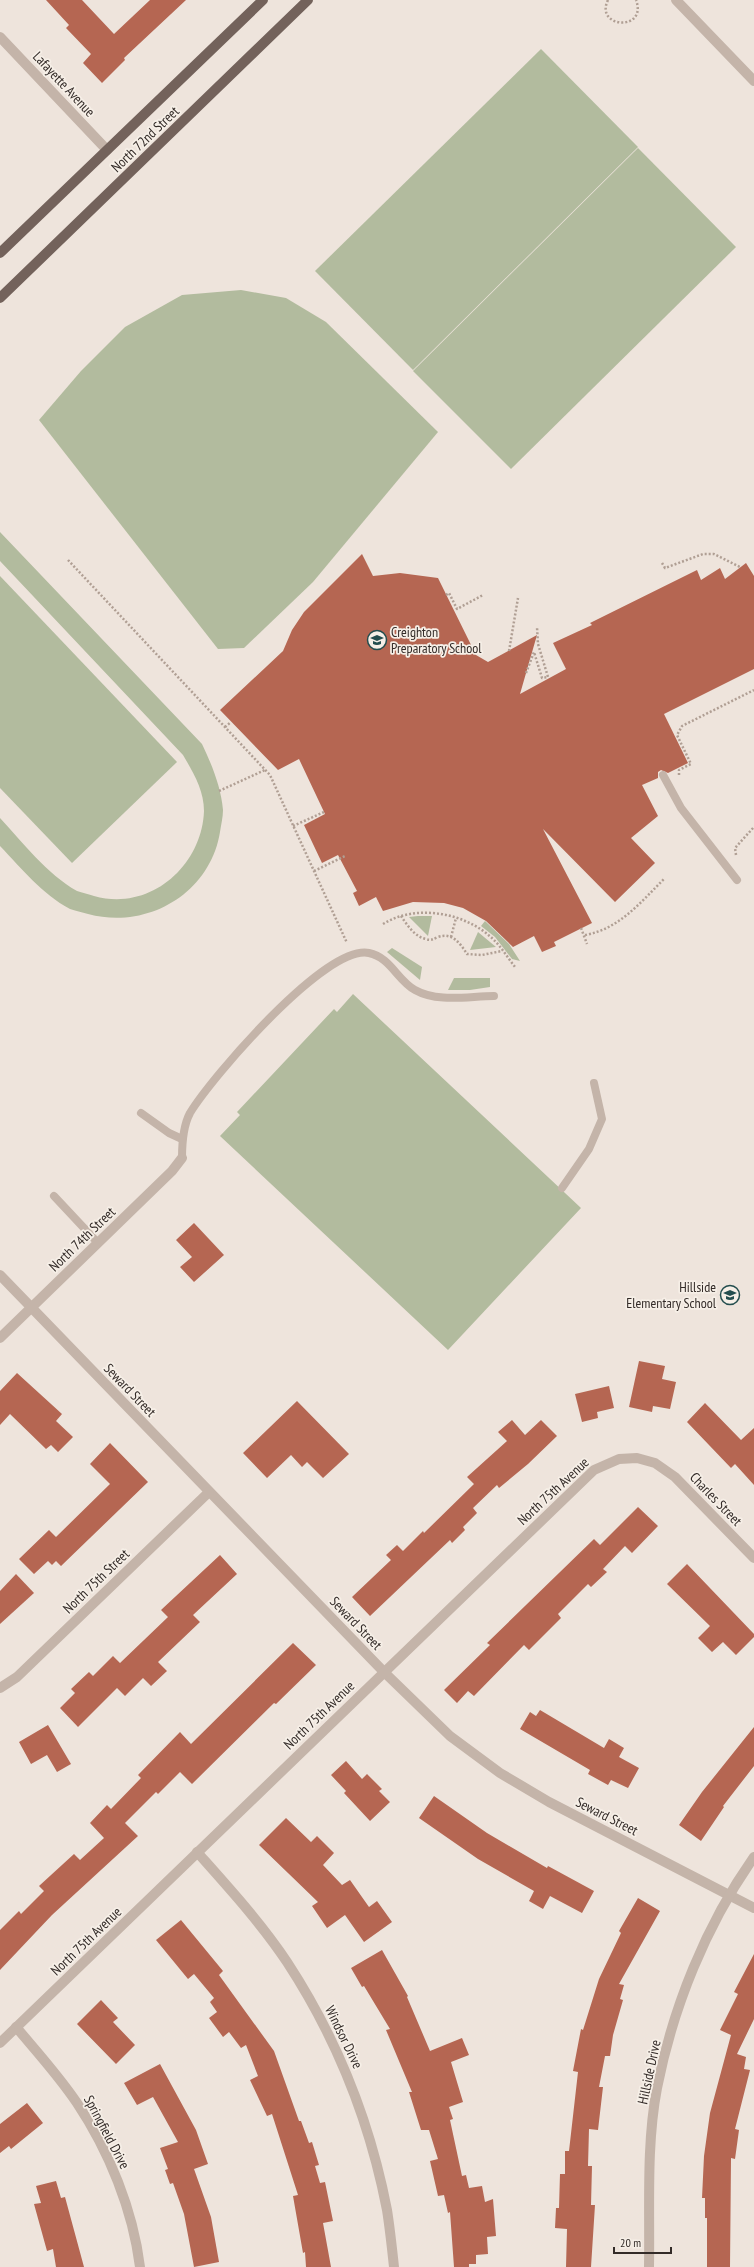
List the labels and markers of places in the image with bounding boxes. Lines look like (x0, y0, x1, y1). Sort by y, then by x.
place label: Creighton Preparatory School (391, 623, 482, 657)
school or university icon: Creighton Preparatory School (366, 629, 388, 651)
place label: Hillside Elementary School (626, 1278, 717, 1312)
school or university icon: Hillside Elementary School (719, 1284, 741, 1306)

